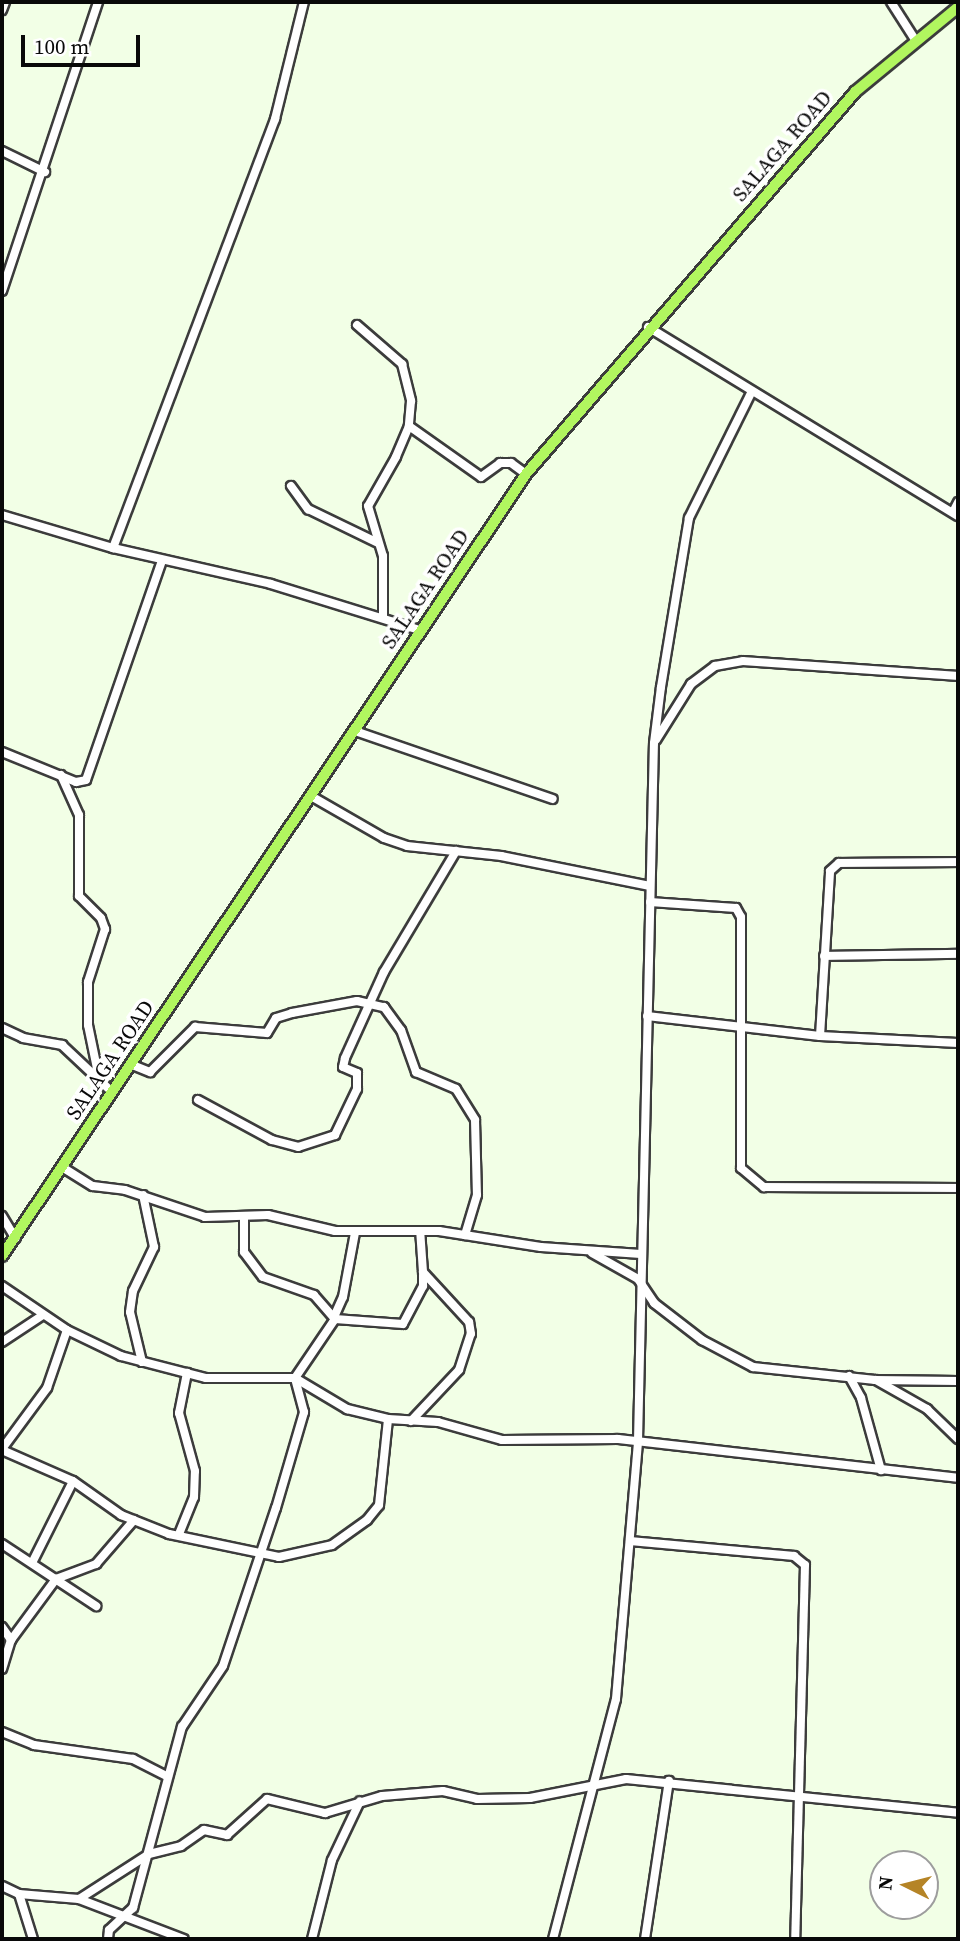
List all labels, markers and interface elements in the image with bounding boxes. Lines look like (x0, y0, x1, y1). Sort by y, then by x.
scale bar (24, 21, 144, 65)
text: 100 m (34, 32, 89, 61)
street label: SALAGA ROAD (727, 85, 837, 207)
street label: SALAGA ROAD (376, 525, 474, 653)
street label: SALAGA ROAD (61, 996, 159, 1124)
north arrow (869, 1850, 939, 1920)
text: N (871, 1875, 899, 1891)

